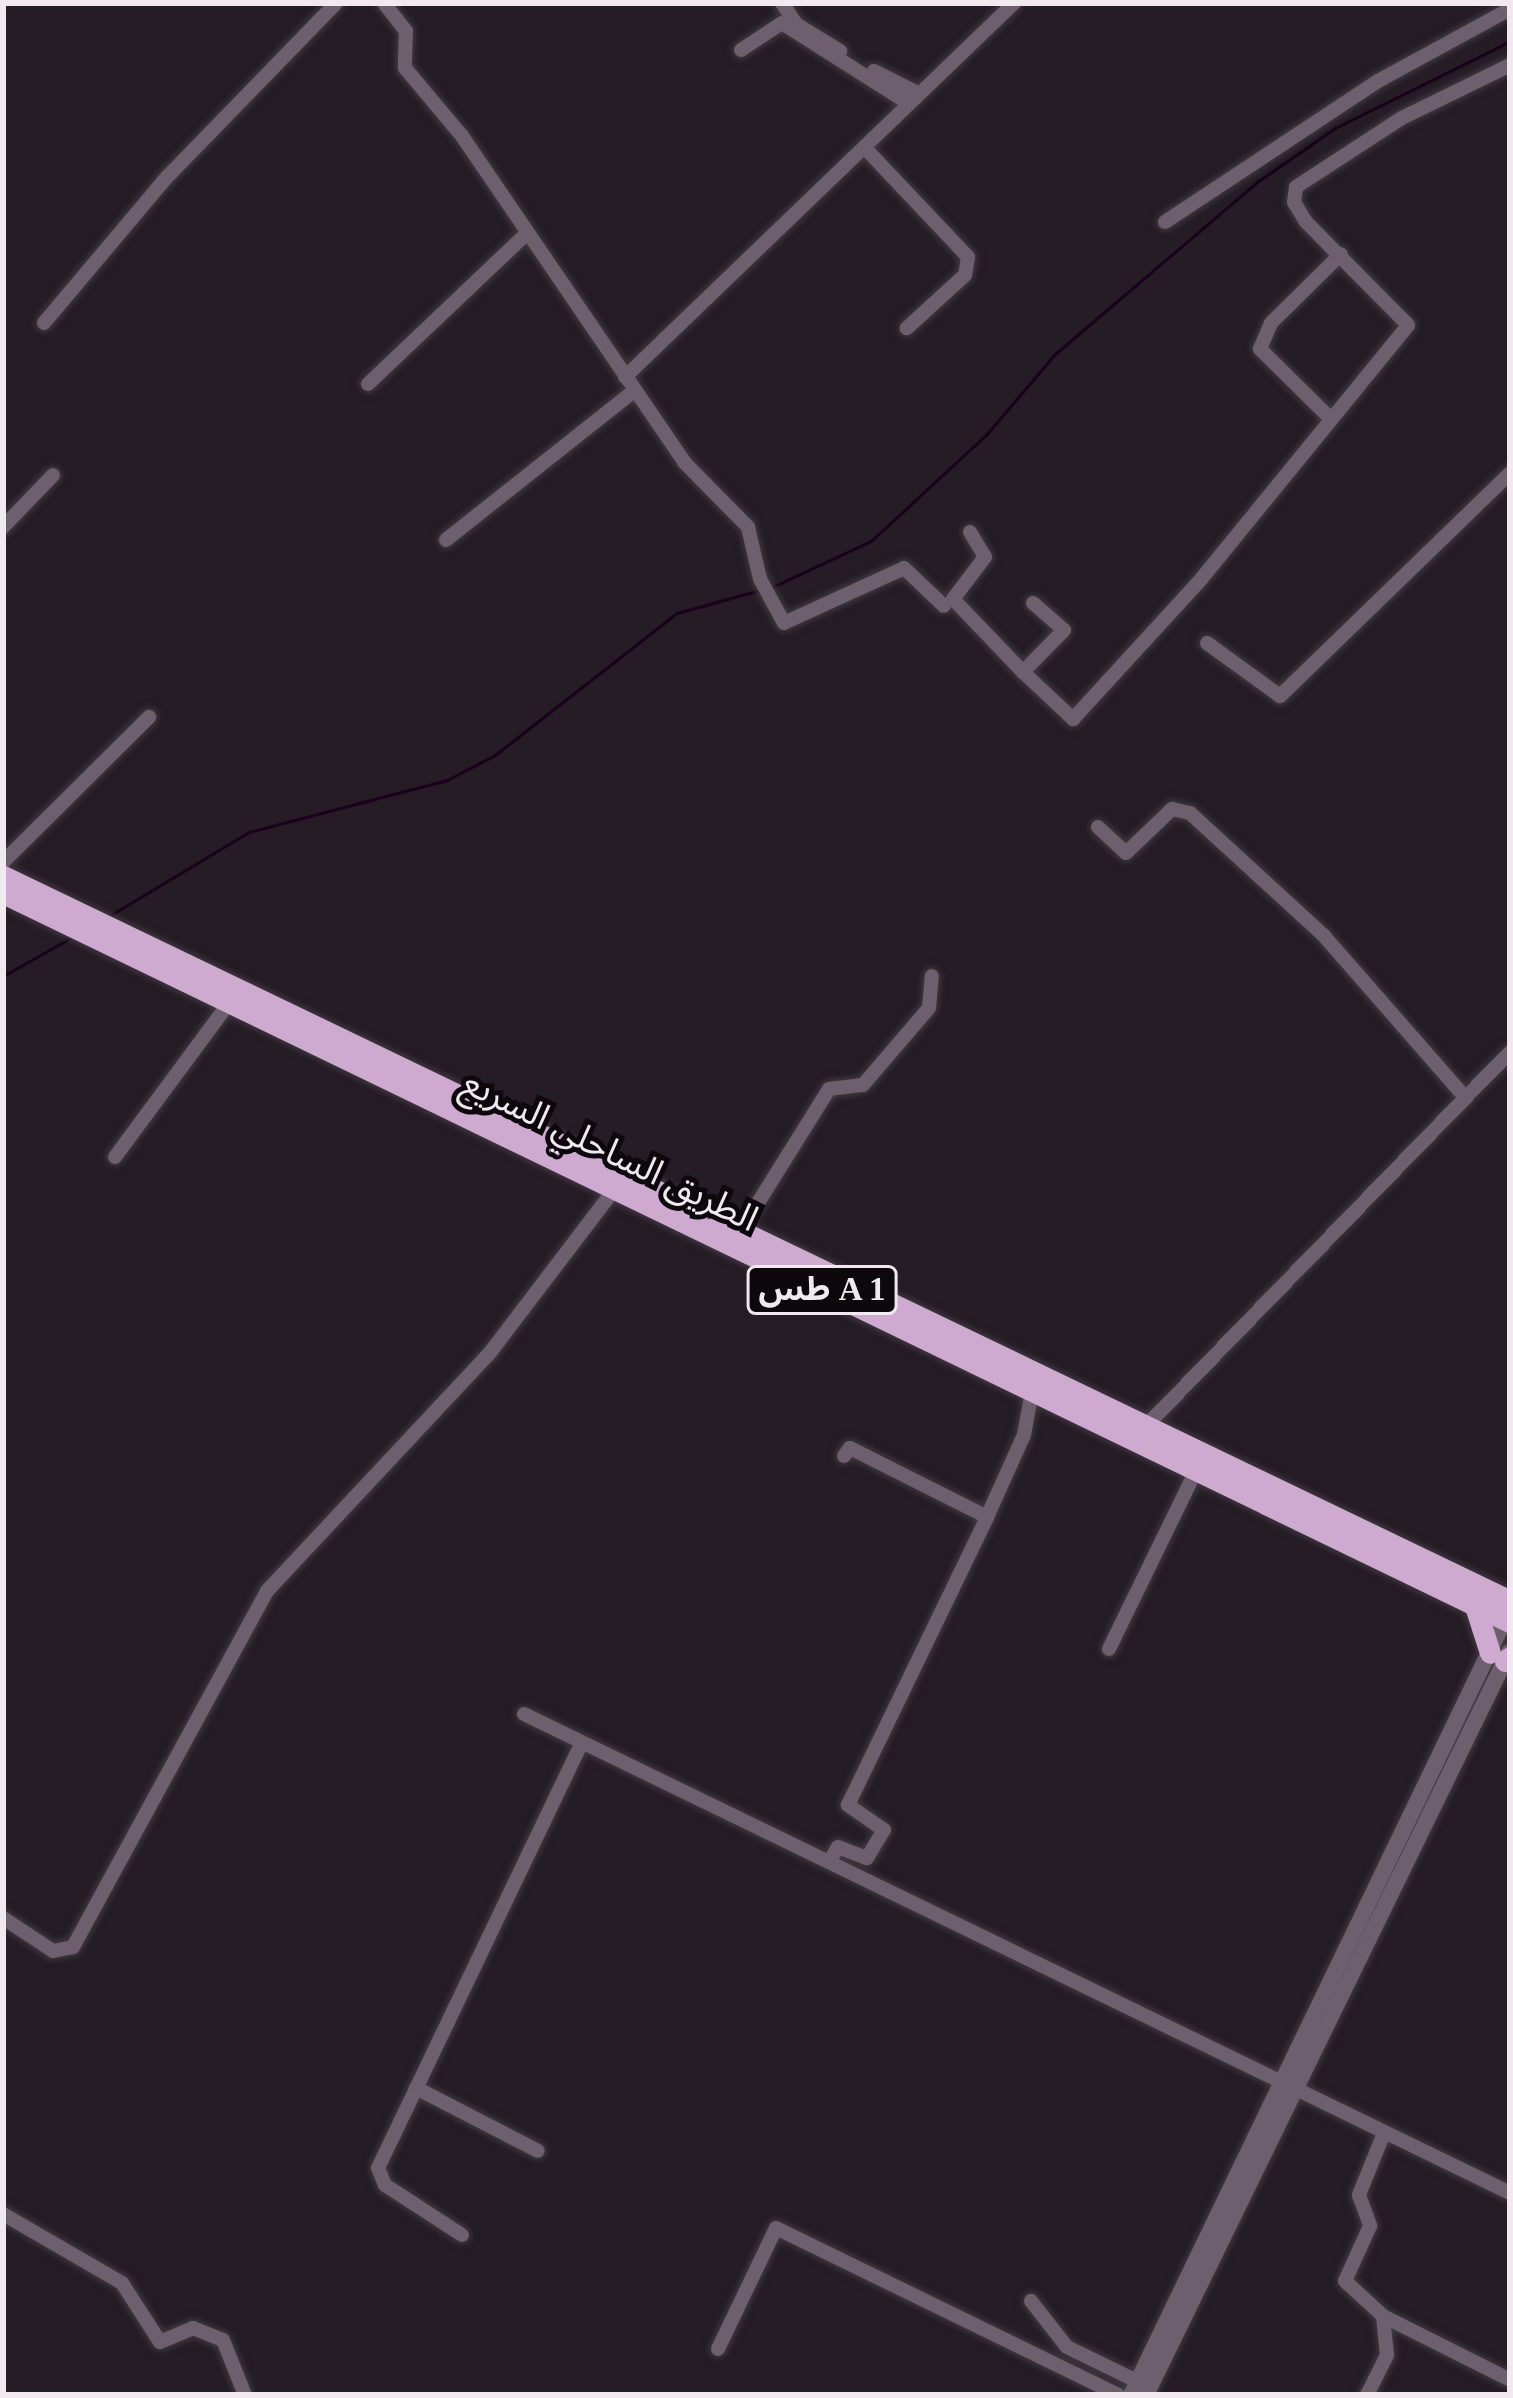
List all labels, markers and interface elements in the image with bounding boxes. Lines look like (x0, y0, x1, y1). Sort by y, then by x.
street label: الطريق الساحلي السريع (455, 1061, 765, 1241)
road number: طس A 1 (744, 1263, 900, 1317)

